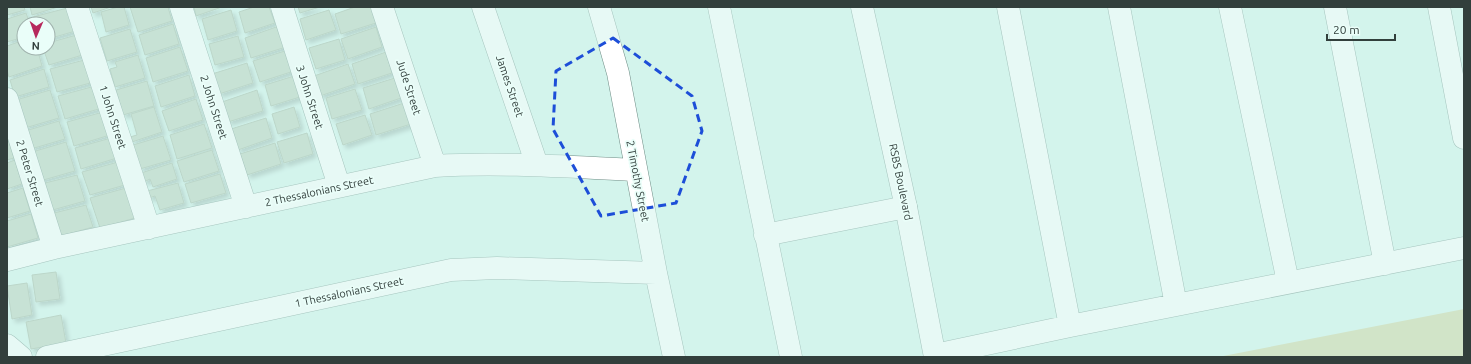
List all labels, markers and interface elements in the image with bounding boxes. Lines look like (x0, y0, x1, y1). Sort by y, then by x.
north arrow (16, 16, 56, 56)
scale bar (1327, 16, 1395, 42)
text: 20 m (1333, 23, 1360, 36)
text: N (31, 40, 40, 52)
street label: James Street (494, 53, 526, 119)
street label: Jude Street (394, 58, 424, 117)
street label: 3 John Street (294, 64, 326, 131)
street label: 2 John Street (198, 74, 230, 141)
street label: 1 John Street (97, 84, 129, 151)
street label: 2 Peter Street (14, 138, 46, 208)
street label: 2 Timothy Street (624, 139, 652, 223)
street label: RSBS Boulevard (887, 143, 915, 221)
street label: 2 Thessalonians Street (264, 173, 375, 208)
street label: 1 Thessalonians Street (294, 274, 405, 309)

